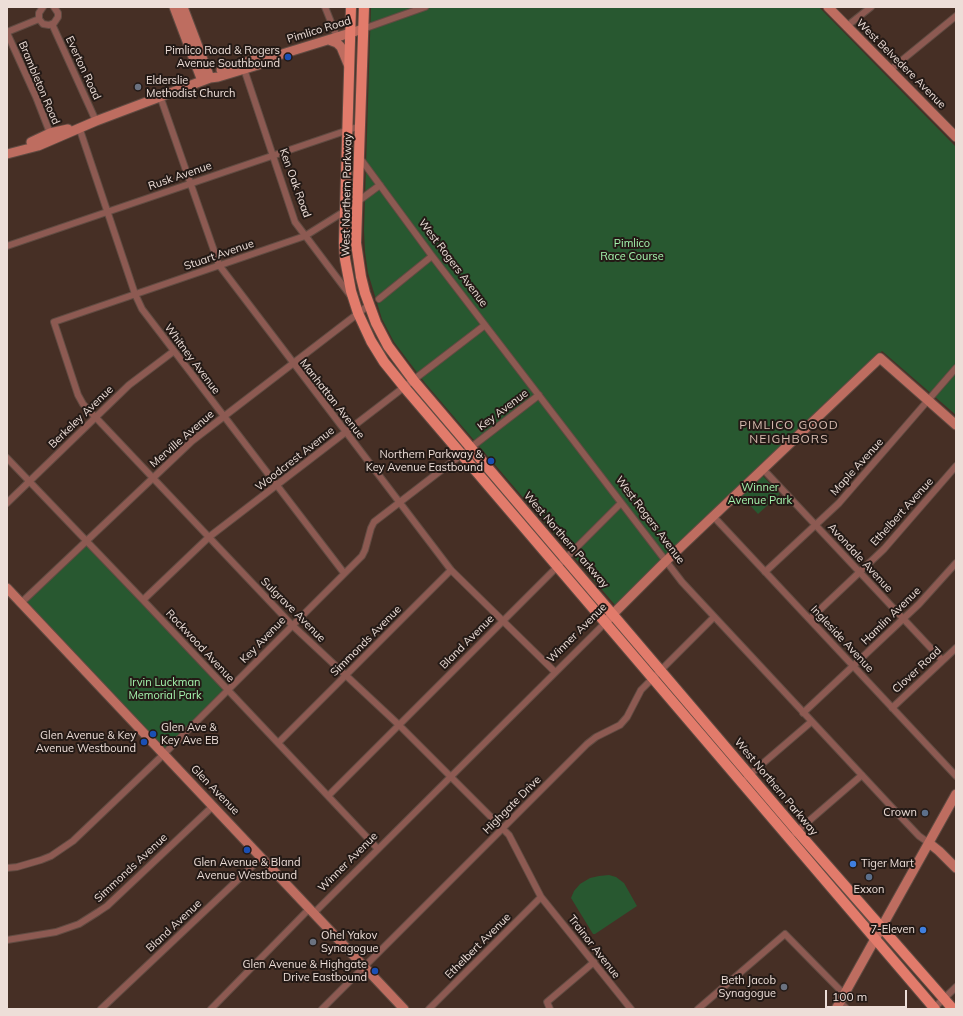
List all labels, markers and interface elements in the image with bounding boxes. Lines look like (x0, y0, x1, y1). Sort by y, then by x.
street label: Pimlico Road (285, 14, 353, 46)
street label: West Belvedere Avenue (853, 16, 949, 112)
street label: Everton Road (62, 34, 104, 102)
street label: Brambleton Road (15, 39, 63, 127)
place label: Pimlico Road & Rogers Avenue Southbound (165, 44, 280, 70)
marker: Pimlico Road & Rogers Avenue Southbound (283, 52, 293, 62)
place label: Elderslie Methodist Church (146, 74, 235, 100)
marker: Elderslie Methodist Church (133, 82, 143, 92)
street label: West Northern Parkway (339, 133, 355, 257)
street label: Ken Oak Road (276, 147, 314, 219)
street label: Rusk Avenue (147, 159, 213, 193)
street label: West Rogers Avenue (416, 216, 490, 310)
street label: Stuart Avenue (182, 237, 256, 273)
park label: Pimlico Race Course (600, 237, 664, 263)
street label: Whitney Avenue (161, 321, 223, 397)
street label: Manhattan Avenue (297, 357, 367, 441)
street label: Berkeley Avenue (46, 383, 116, 451)
street label: Key Avenue (475, 387, 531, 433)
street label: Merville Avenue (147, 408, 217, 470)
district label: PIMLICO GOOD NEIGHBORS (739, 418, 839, 446)
street label: Woodcrest Avenue (253, 424, 337, 494)
street label: Maple Avenue (828, 436, 886, 498)
place label: Northern Parkway & Key Avenue Eastbound (366, 448, 483, 474)
marker: Northern Parkway & Key Avenue Eastbound (486, 456, 496, 466)
street label: West Rogers Avenue (613, 473, 687, 567)
street label: Ethelbert Avenue (868, 475, 936, 549)
park label: Winner Avenue Park (728, 481, 792, 507)
street label: West Northern Parkway (521, 489, 611, 591)
street label: Avondale Avenue (825, 521, 895, 595)
street label: Sulgrave Avenue (258, 575, 328, 645)
street label: Hamlin Avenue (859, 584, 923, 648)
street label: Winner Avenue (544, 600, 610, 666)
street label: Simmonds Avenue (328, 603, 404, 679)
street label: Ingleside Avenue (808, 603, 876, 675)
street label: Rockwood Avenue (163, 607, 237, 685)
street label: Bland Avenue (437, 612, 497, 672)
street label: Key Avenue (237, 614, 289, 666)
street label: Clover Road (890, 644, 944, 696)
park label: Irvin Luckman Memorial Park (128, 676, 202, 702)
place label: Glen Ave & Key Ave EB (161, 721, 219, 747)
place label: Glen Avenue & Key Avenue Westbound (36, 729, 136, 755)
marker: Glen Ave & Key Ave EB (148, 729, 158, 739)
street label: West Northern Parkway (731, 736, 821, 838)
marker: Glen Avenue & Key Avenue Westbound (139, 737, 149, 747)
street label: Glen Avenue (188, 762, 242, 818)
street label: Highgate Drive (480, 773, 544, 837)
place label: Crown (883, 806, 917, 820)
marker: Crown (920, 808, 930, 818)
street label: Winner Avenue (315, 829, 381, 895)
street label: Simmonds Avenue (92, 831, 170, 905)
marker: Glen Avenue & Bland Avenue Westbound (242, 845, 252, 855)
place label: Glen Avenue & Bland Avenue Westbound (193, 856, 301, 882)
place label: Tiger Mart (861, 857, 914, 871)
marker: Tiger Mart (848, 859, 858, 869)
marker: Exxon (864, 872, 874, 882)
place label: Exxon (854, 883, 884, 897)
street label: Bland Avenue (144, 897, 204, 955)
street label: Ethelbert Avenue (442, 910, 514, 982)
street label: Trainor Avenue (565, 913, 623, 981)
place label: 7-Eleven (871, 923, 915, 937)
marker: 7-Eleven (918, 925, 928, 935)
place label: Ohel Yakov Synagogue (321, 929, 379, 955)
marker: Ohel Yakov Synagogue (308, 937, 318, 947)
place label: Glen Avenue & Highgate Drive Eastbound (242, 958, 367, 984)
marker: Glen Avenue & Highgate Drive Eastbound (370, 966, 380, 976)
place label: Beth Jacob Synagogue (718, 974, 776, 1000)
marker: Beth Jacob Synagogue (779, 982, 789, 992)
scale bar (827, 982, 909, 1008)
text: 100 m (832, 989, 867, 1004)

